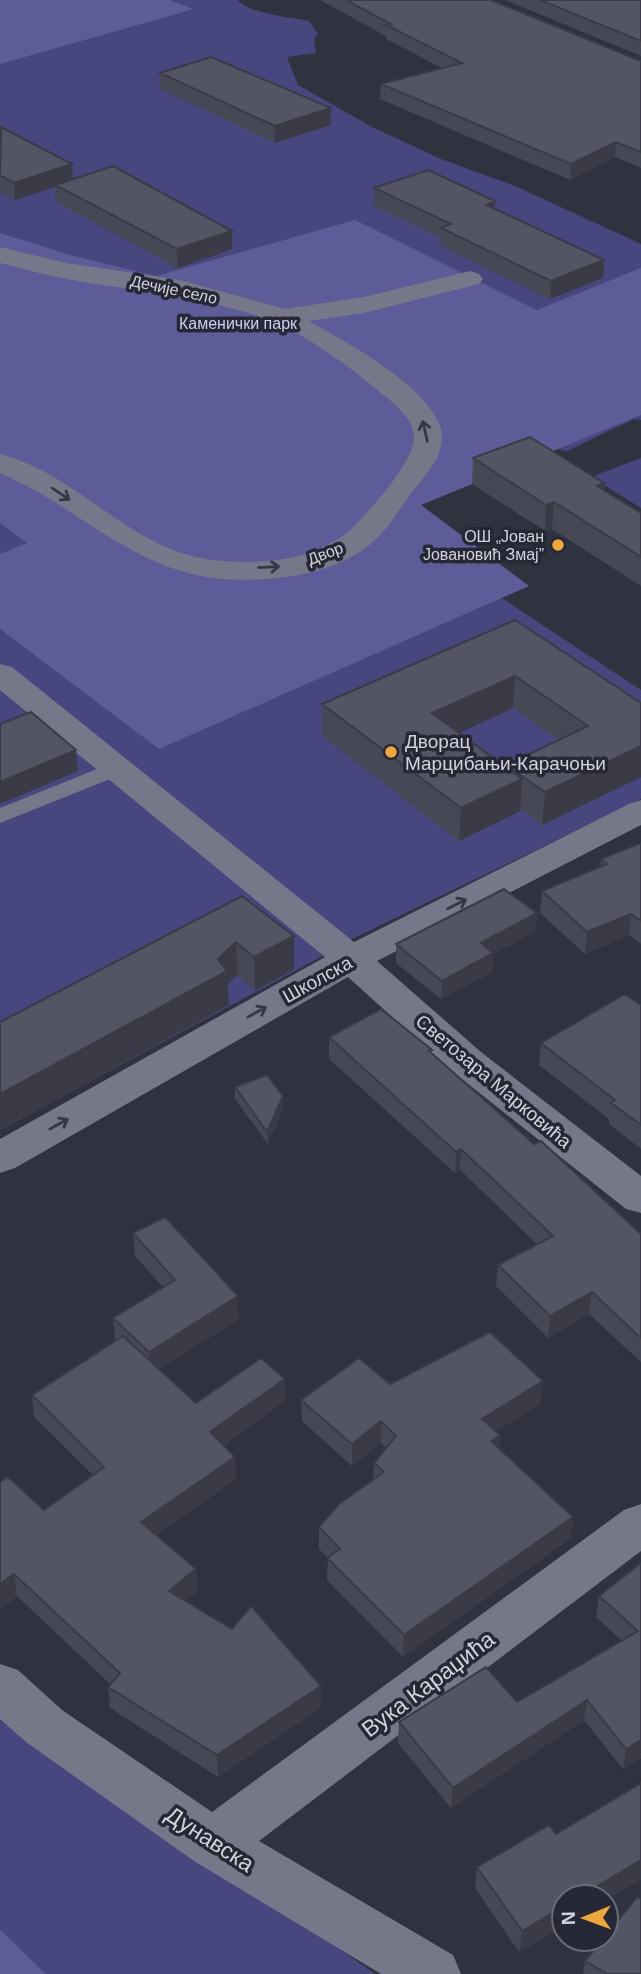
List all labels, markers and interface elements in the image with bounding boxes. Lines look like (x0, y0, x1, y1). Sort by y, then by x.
street label: Дечије село (129, 272, 219, 307)
park label: Каменички парк (179, 315, 298, 332)
one-way arrow (417, 421, 430, 443)
one-way arrow (50, 487, 70, 501)
place label: ОШ „Јован Јовановић Змај” (423, 528, 544, 563)
marker: ОШ „Јован Јовановић Змај” (550, 537, 566, 553)
street label: Двор (305, 539, 346, 568)
one-way arrow (257, 561, 280, 574)
place label: Дворац Марцибањи-Карачоњи (405, 731, 606, 774)
marker: Дворац Марцибањи-Карачоњи (383, 744, 399, 760)
one-way arrow (447, 897, 467, 911)
street label: Школска (279, 952, 356, 1007)
one-way arrow (247, 1005, 267, 1019)
street label: Светозара Марковића (412, 1010, 576, 1153)
one-way arrow (49, 1117, 69, 1131)
street label: Вука Караџића (357, 1626, 500, 1742)
street label: Дунавска (161, 1801, 259, 1877)
north arrow (550, 1883, 620, 1953)
text: N (558, 1911, 579, 1925)

